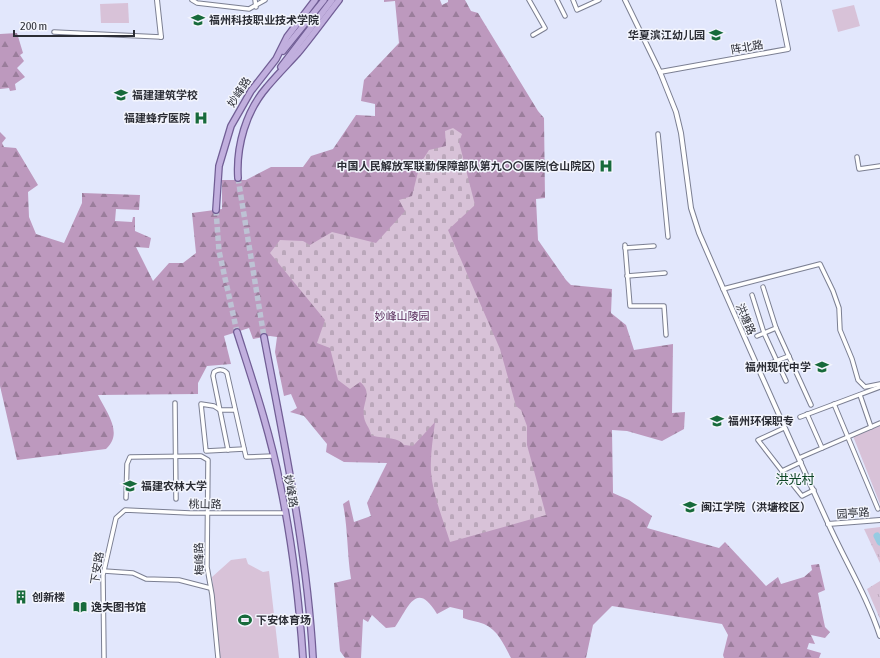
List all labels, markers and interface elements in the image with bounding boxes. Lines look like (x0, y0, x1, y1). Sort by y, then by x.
scale bar (14, 12, 134, 38)
school or university icon: 福州科技职业技术学院 (190, 12, 206, 28)
place label: 福州科技职业技术学院 (209, 14, 319, 26)
text: 200 m (20, 19, 47, 33)
school or university icon: 华夏滨江幼儿园 (708, 27, 724, 43)
place label: 华夏滨江幼儿园 (628, 29, 705, 41)
street label: 阵北路 (730, 38, 764, 56)
street label: 妙峰路 (225, 75, 253, 109)
school or university icon: 福建建筑学校 (113, 87, 129, 103)
place label: 福建建筑学校 (132, 89, 198, 101)
hospital icon: 福建蜂疗医院 (193, 110, 209, 126)
place label: 福建蜂疗医院 (124, 112, 190, 124)
hospital icon: 中国人民解放军联勤保障部队第九〇〇医院(仓山院区) (598, 158, 614, 174)
place label: 中国人民解放军联勤保障部队第九〇〇医院(仓山院区) (337, 160, 595, 172)
street label: 洪塘路 (734, 301, 758, 337)
park label: 妙峰山陵园 (375, 310, 430, 322)
school or university icon: 福州现代中学 (814, 359, 830, 375)
place label: 福州现代中学 (745, 361, 811, 373)
school or university icon: 福州环保职专 (709, 413, 725, 429)
place label: 福州环保职专 (728, 415, 794, 427)
district label: 洪光村 (775, 472, 815, 487)
street label: 妙峰路 (282, 474, 300, 508)
school or university icon: 福建农林大学 (122, 478, 138, 494)
place label: 福建农林大学 (141, 480, 207, 492)
street label: 桃山路 (188, 498, 222, 510)
school or university icon: 闽江学院（洪塘校区） (682, 499, 698, 515)
place label: 闽江学院（洪塘校区） (701, 501, 811, 513)
street label: 园亭路 (836, 506, 870, 520)
street label: 梅峰路 (192, 542, 206, 576)
street label: 下安路 (88, 551, 106, 585)
building icon: 创新楼 (13, 589, 29, 605)
place label: 创新楼 (32, 591, 65, 603)
library icon: 逸夫图书馆 (72, 599, 88, 615)
place label: 逸夫图书馆 (91, 601, 146, 613)
sports icon: 下安体育场 (237, 612, 253, 628)
place label: 下安体育场 (256, 614, 311, 626)

